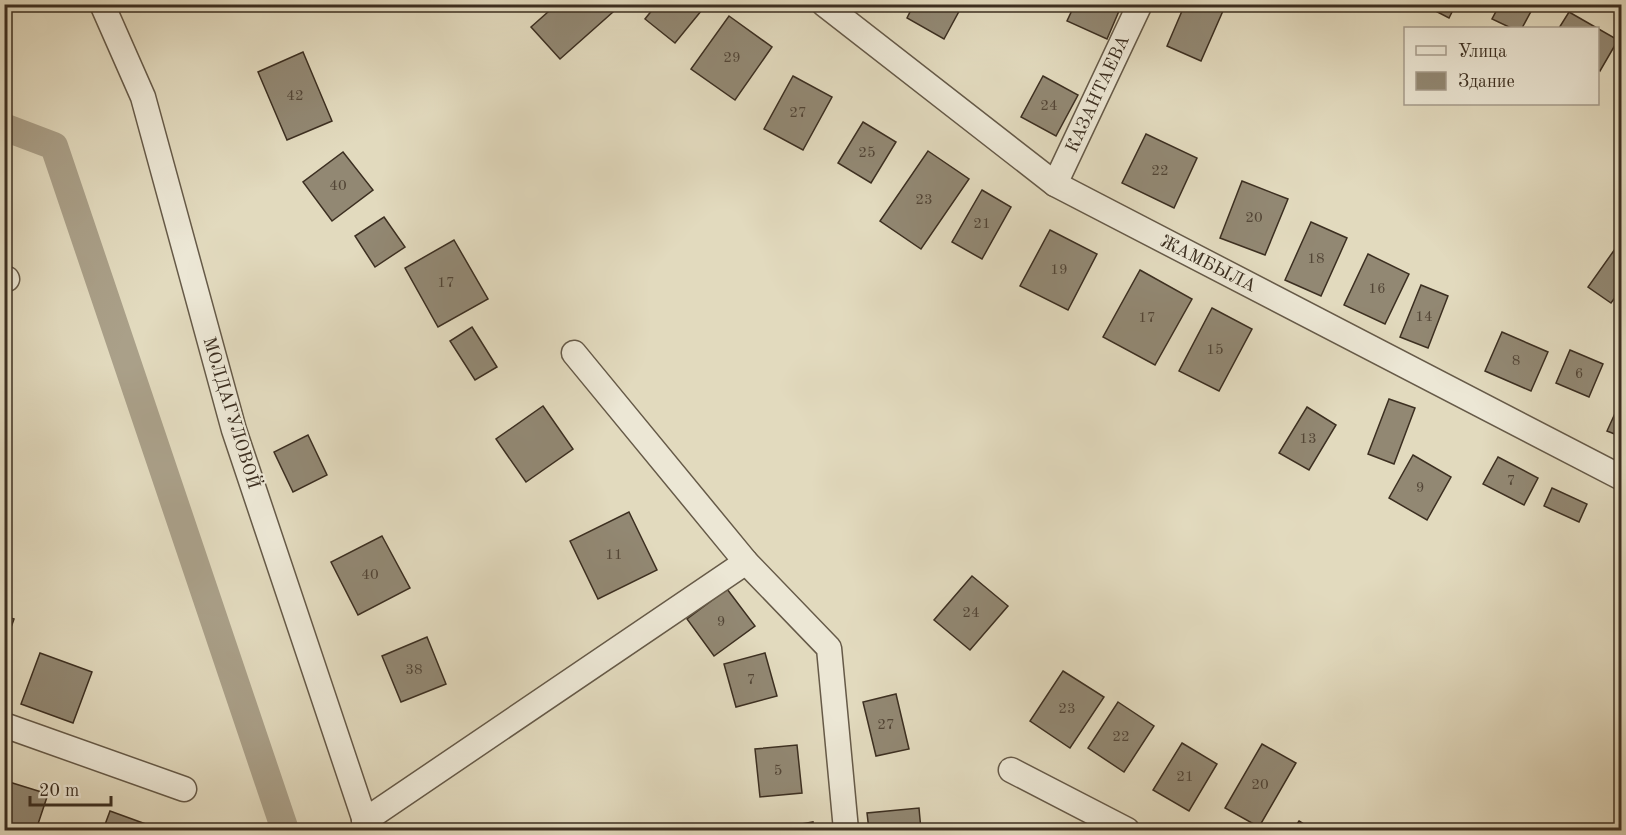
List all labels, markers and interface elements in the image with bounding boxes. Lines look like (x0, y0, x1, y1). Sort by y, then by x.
legend (1404, 27, 1599, 105)
street label: КАЗАНТАЕВА (1063, 32, 1133, 155)
text: Улица (1458, 43, 1507, 61)
house number: 29 (723, 51, 741, 66)
text: Здание (1458, 73, 1515, 91)
house number: 42 (286, 89, 304, 104)
house number: 24 (1040, 99, 1058, 114)
house number: 27 (789, 106, 807, 121)
house number: 25 (858, 146, 876, 161)
house number: 22 (1151, 164, 1169, 179)
house number: 40 (329, 179, 347, 194)
house number: 23 (915, 193, 933, 208)
house number: 20 (1245, 211, 1263, 226)
house number: 21 (973, 217, 991, 232)
street label: ЖАМБЫЛА (1157, 232, 1259, 296)
house number: 18 (1307, 252, 1325, 267)
house number: 19 (1050, 263, 1068, 278)
house number: 17 (437, 276, 455, 291)
house number: 16 (1368, 282, 1386, 297)
house number: 14 (1415, 310, 1433, 325)
house number: 17 (1138, 311, 1156, 326)
street label: МОЛДАГУЛОВОЙ (199, 334, 267, 491)
house number: 15 (1206, 343, 1224, 358)
house number: 8 (1512, 354, 1520, 369)
house number: 6 (1575, 367, 1583, 382)
house number: 13 (1299, 432, 1317, 447)
house number: 7 (1507, 474, 1515, 489)
house number: 9 (1416, 481, 1424, 496)
house number: 11 (605, 548, 623, 563)
house number: 40 (361, 568, 379, 583)
house number: 24 (962, 606, 980, 621)
house number: 9 (717, 615, 725, 630)
house number: 38 (405, 663, 423, 678)
house number: 7 (747, 673, 755, 688)
house number: 23 (1058, 702, 1076, 717)
house number: 27 (877, 718, 895, 733)
house number: 22 (1112, 730, 1130, 745)
house number: 5 (774, 764, 782, 779)
scale bar (30, 769, 111, 807)
house number: 21 (1176, 770, 1194, 785)
house number: 20 (1251, 778, 1269, 793)
text: 20 m (39, 782, 79, 800)

